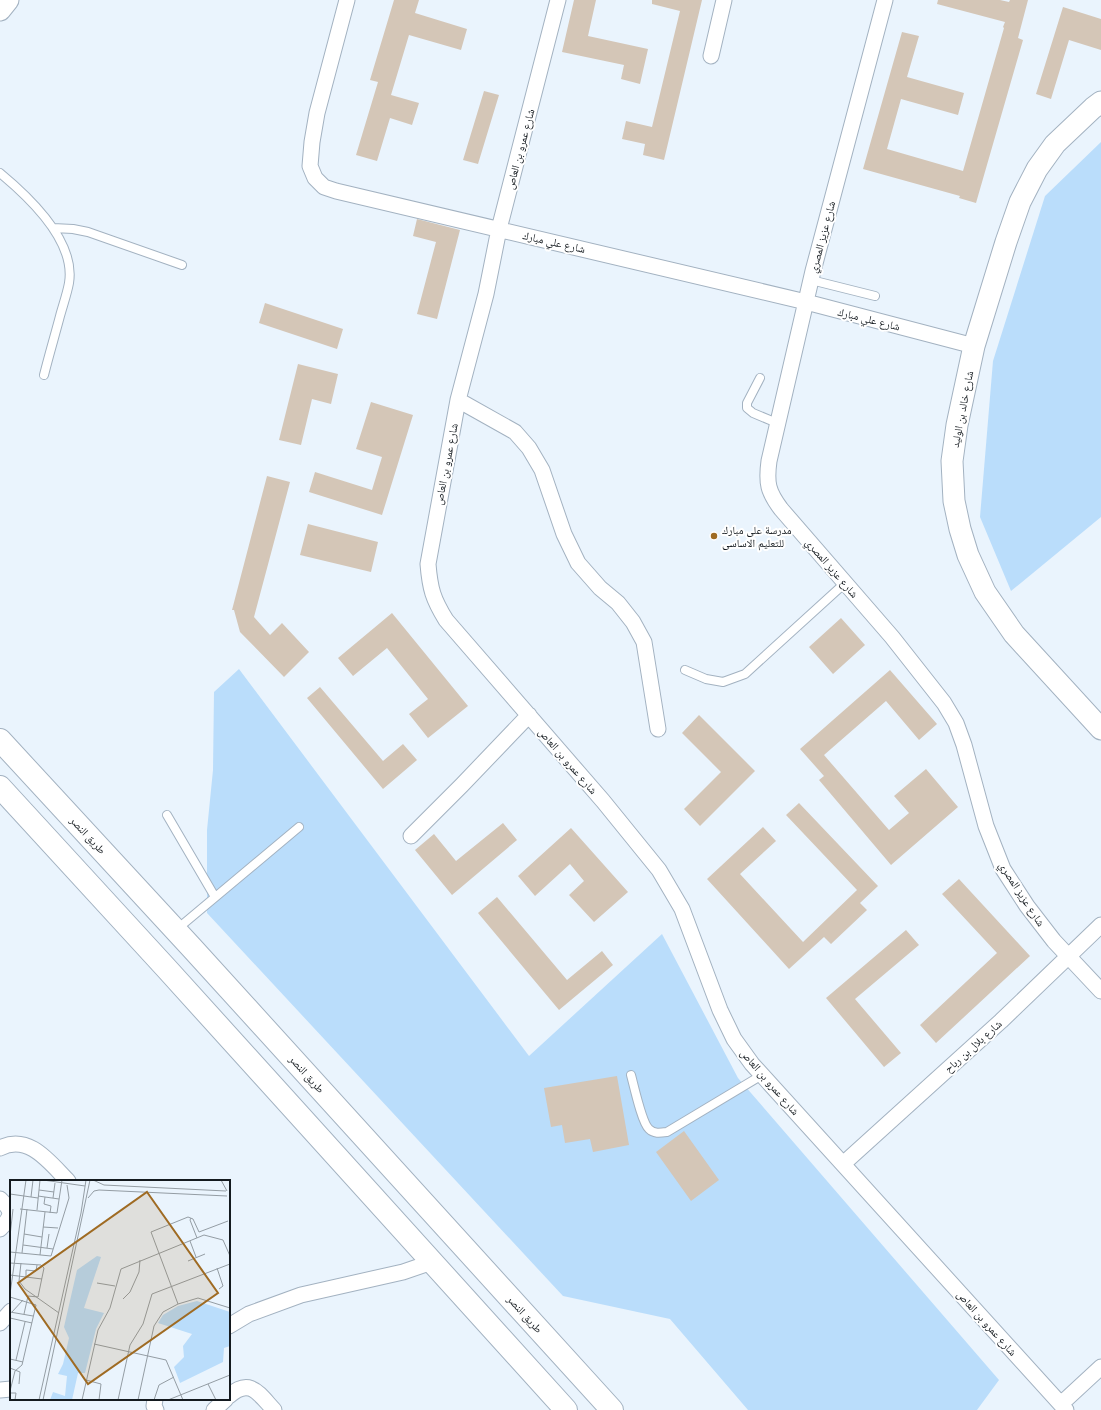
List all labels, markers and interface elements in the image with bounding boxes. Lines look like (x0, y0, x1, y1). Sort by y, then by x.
street label: شارع عمرو بن العاص (502, 107, 538, 191)
street label: شارع عزيز المصري (805, 199, 840, 275)
street label: شارع علي مبارك (521, 227, 587, 258)
street label: شارع علي مبارك (836, 304, 902, 335)
street label: شارع خالد بن الوليد (947, 369, 976, 449)
street label: شارع عمرو بن العاص (430, 422, 461, 506)
place label: مدرسة على مبارك للتعليم الاساسى (722, 522, 792, 551)
marker: مدرسة على مبارك للتعليم الاساسى (709, 531, 719, 541)
street label: شارع عزيز المصري (801, 535, 862, 602)
street label: شارع عمرو بن العاص (535, 724, 601, 797)
street label: طريق النصر (66, 812, 110, 857)
street label: شارع عزيز المصري (994, 859, 1049, 930)
street label: شارع بلال بن رباح (941, 1016, 1005, 1075)
street label: شارع عمرو بن العاص (737, 1045, 803, 1118)
street label: طريق النصر (286, 1051, 329, 1096)
inset map (10, 1180, 230, 1400)
street label: شارع عمرو بن العاص (954, 1287, 1021, 1359)
street label: طريق النصر (504, 1291, 547, 1336)

